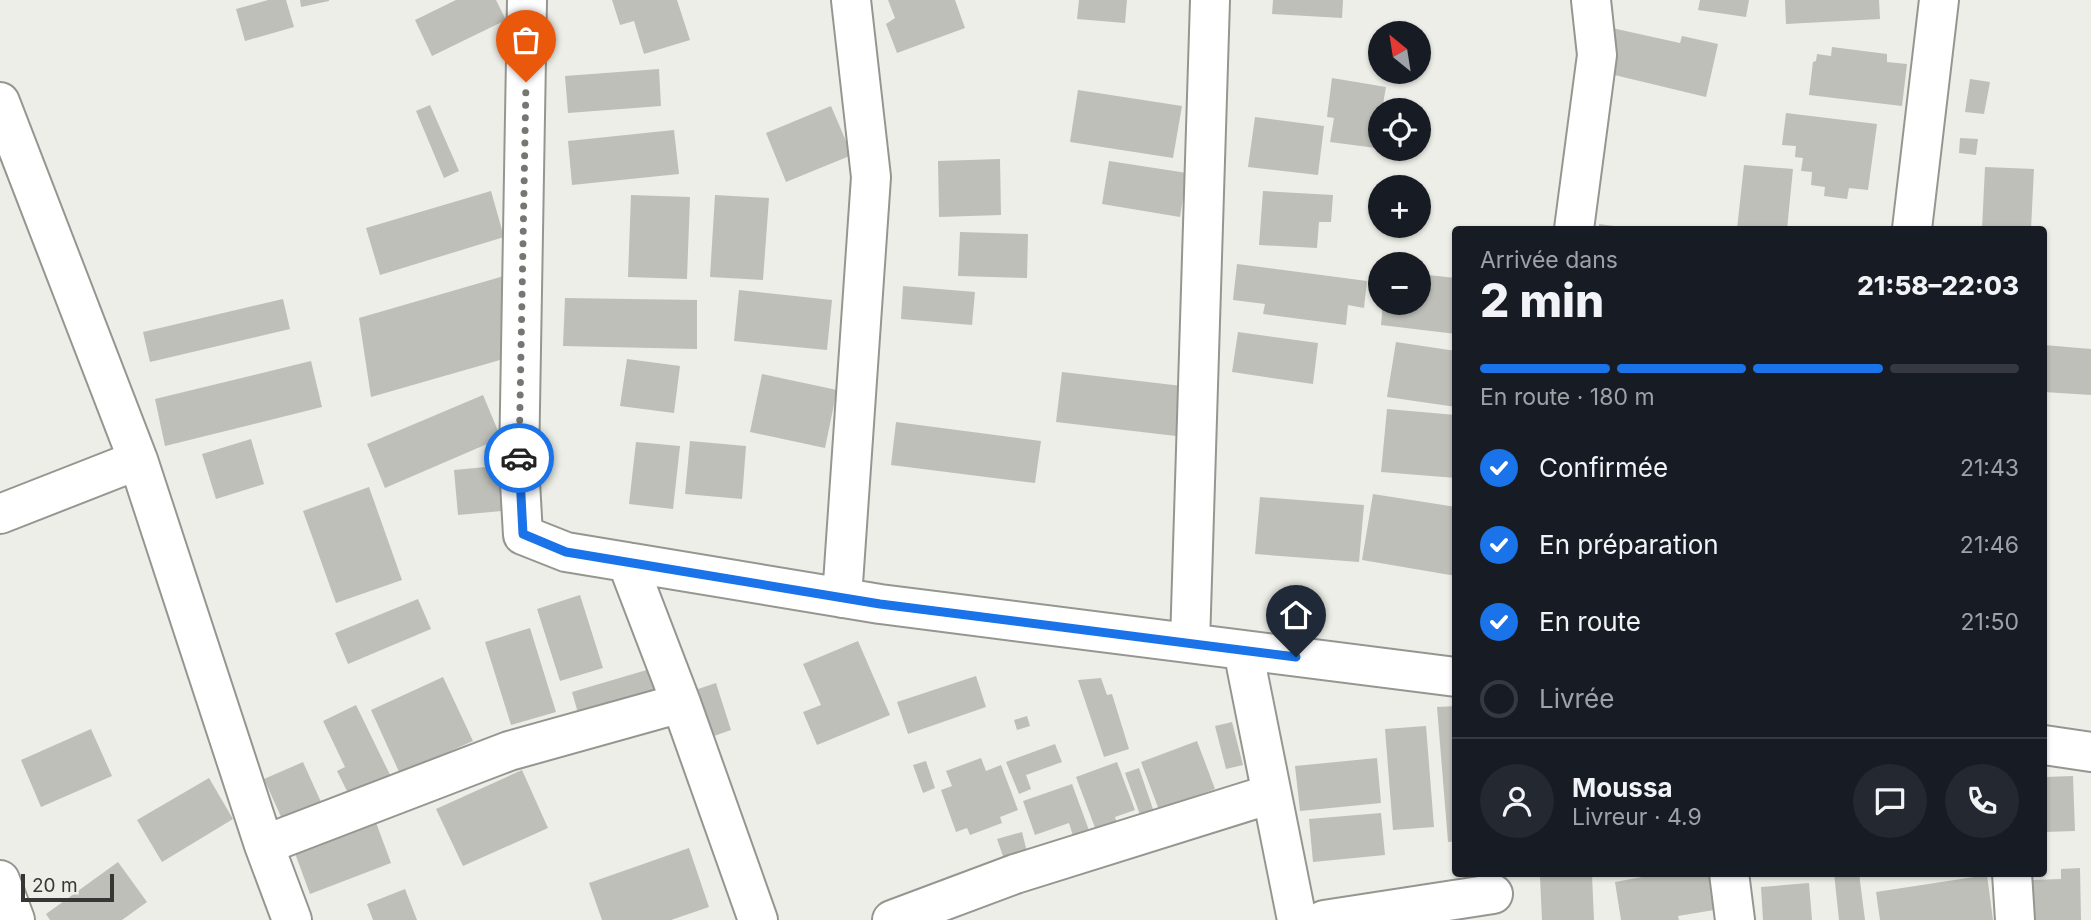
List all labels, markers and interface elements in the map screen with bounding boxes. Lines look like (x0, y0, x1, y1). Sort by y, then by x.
pin (496, 10, 556, 82)
icon: bag (507, 21, 545, 59)
north arrow (1368, 21, 1432, 84)
map controls (1368, 21, 1431, 315)
button: locate (1368, 98, 1431, 161)
button: + (1368, 175, 1431, 238)
text: Arrivée dans (1480, 246, 1618, 274)
button: − (1368, 252, 1431, 315)
text: 21:58–22:03 (1857, 270, 2019, 301)
text: 2 min (1480, 272, 1604, 328)
text: En route · 180 m (1480, 383, 1655, 411)
courier (484, 423, 554, 493)
icon: car (500, 439, 538, 477)
icon: check (1480, 449, 1518, 487)
text: Confirmée (1539, 452, 1668, 483)
text: 21:43 (1960, 454, 2019, 482)
icon: check (1480, 526, 1518, 564)
text: En préparation (1539, 529, 1719, 560)
text: 21:46 (1960, 531, 2019, 559)
pin (1266, 585, 1326, 657)
icon: home (1277, 596, 1315, 634)
icon: check (1480, 603, 1518, 641)
text: En route (1539, 606, 1641, 637)
text: 21:50 (1961, 608, 2019, 636)
text: Livrée (1539, 683, 1614, 714)
button: person (1480, 764, 1554, 838)
button: chat (1853, 764, 1927, 838)
button: phone (1945, 764, 2019, 838)
text: Moussa (1572, 772, 1673, 803)
text: Livreur · 4.9 (1572, 803, 1702, 831)
scale bar (21, 871, 114, 903)
text: 20 m (32, 874, 78, 897)

